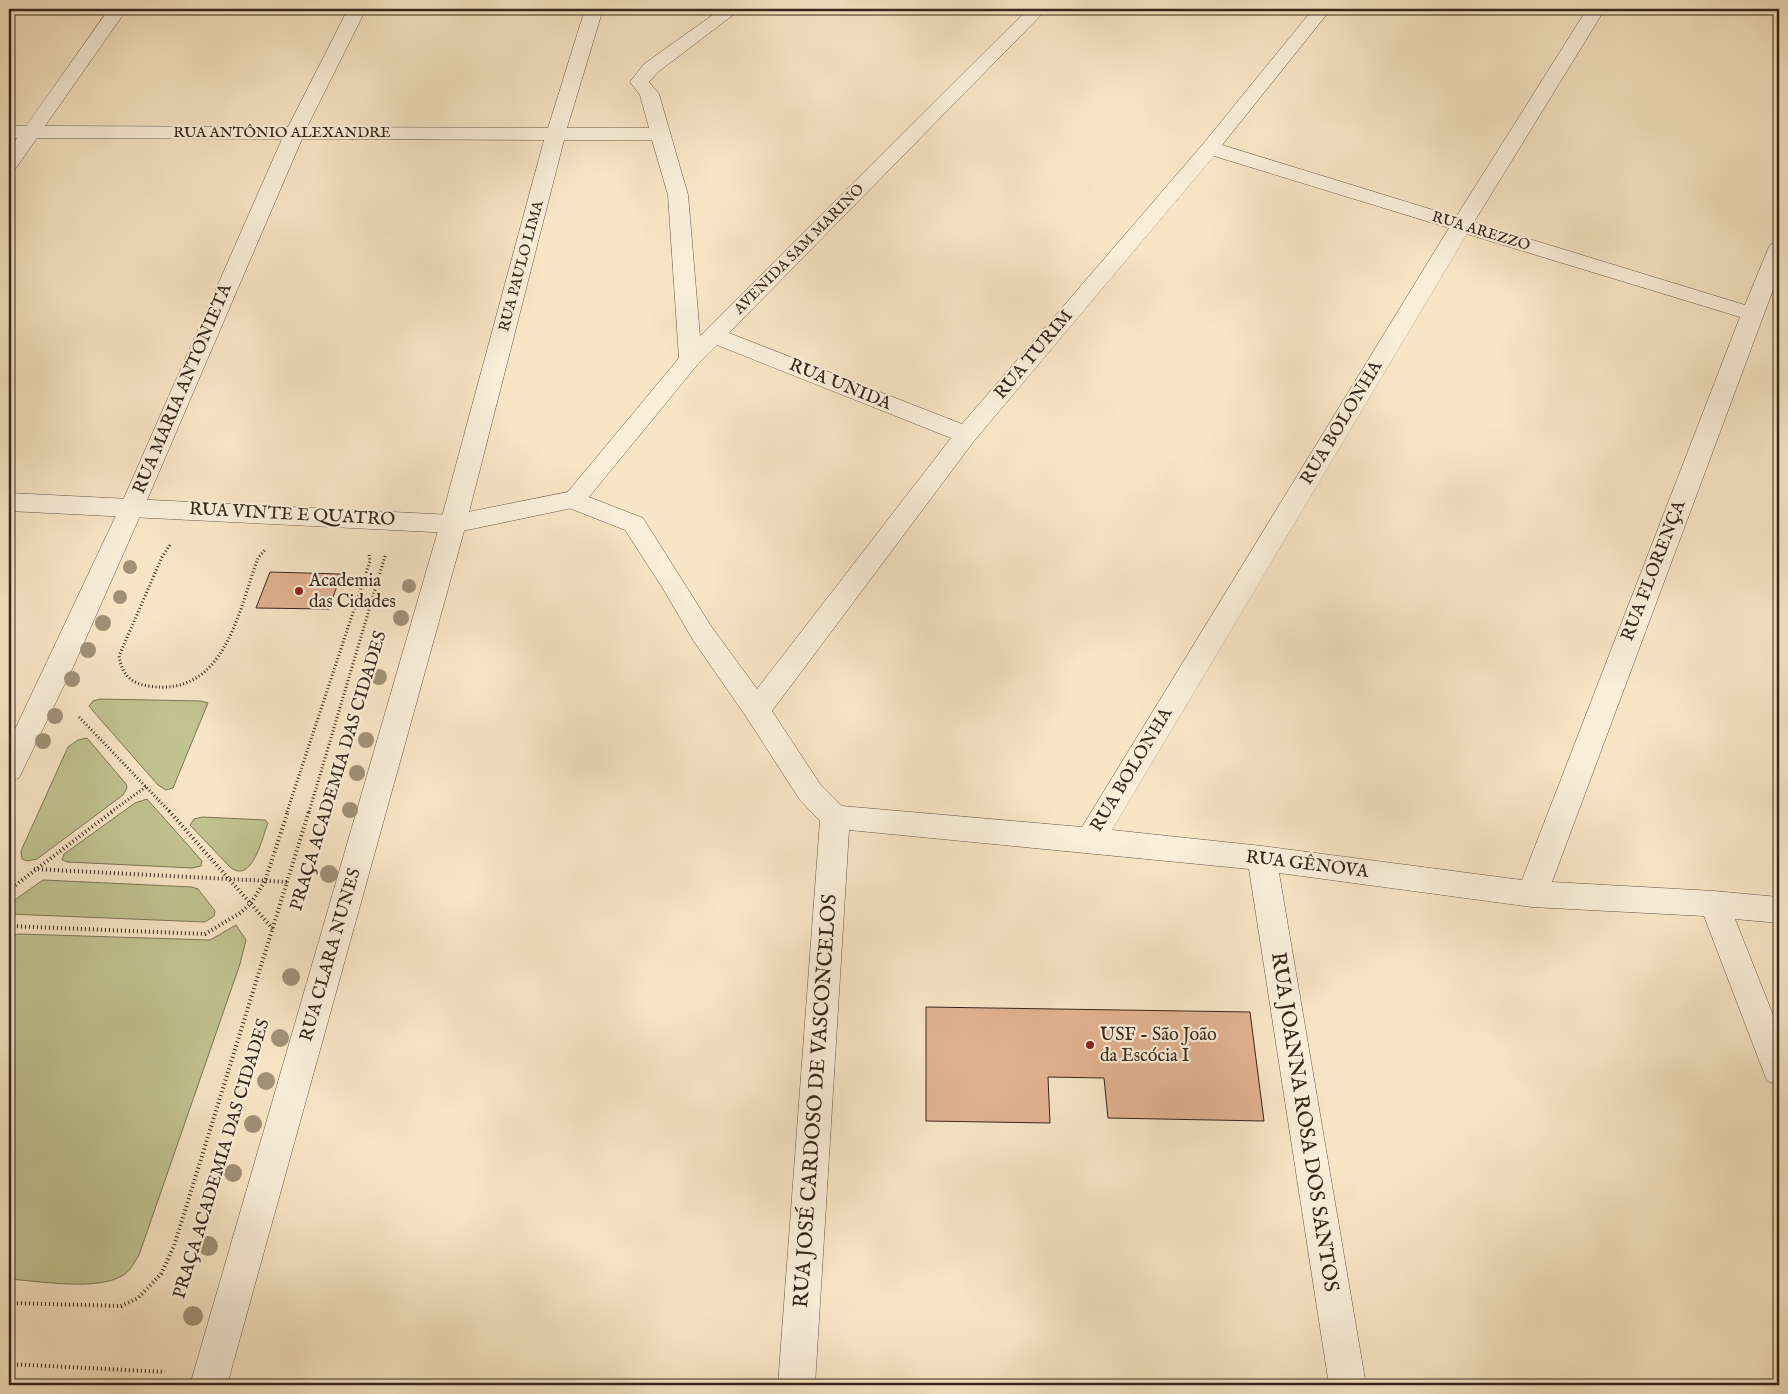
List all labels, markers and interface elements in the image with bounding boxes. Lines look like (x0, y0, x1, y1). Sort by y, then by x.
street label: RUA ANTÔNIO ALEXANDRE (173, 123, 391, 142)
street label: AVENIDA SAM MARINO (729, 180, 868, 319)
street label: RUA PAULO LIMA (494, 198, 548, 333)
street label: RUA AREZZO (1430, 207, 1532, 255)
street label: RUA MARIA ANTONIETA (128, 280, 238, 498)
street label: RUA TURIM (990, 305, 1078, 405)
street label: RUA UNIDA (785, 354, 895, 416)
street label: RUA BOLONHA (1296, 356, 1389, 489)
street label: RUA FLORENÇA (1617, 497, 1692, 645)
street label: RUA VINTE E QUATRO (188, 498, 396, 532)
place label: Academia das Cidades (308, 570, 396, 614)
marker: Academia das Cidades (293, 585, 305, 597)
street label: PRAÇA ACADEMIA DAS CIDADES (285, 628, 393, 914)
street label: RUA BOLONHA (1086, 703, 1179, 836)
street label: RUA GÊNOVA (1244, 844, 1371, 884)
street label: RUA CLARA NUNES (295, 866, 367, 1044)
street label: RUA JOSÉ CARDOSO DE VASCONCELOS (787, 893, 844, 1309)
street label: RUA JOANNA ROSA DOS SANTOS (1264, 950, 1344, 1294)
street label: PRAÇA ACADEMIA DAS CIDADES (168, 1016, 276, 1302)
place label: USF - São João da Escócia I (1100, 1024, 1217, 1068)
marker: USF - São João da Escócia I (1084, 1039, 1096, 1051)

